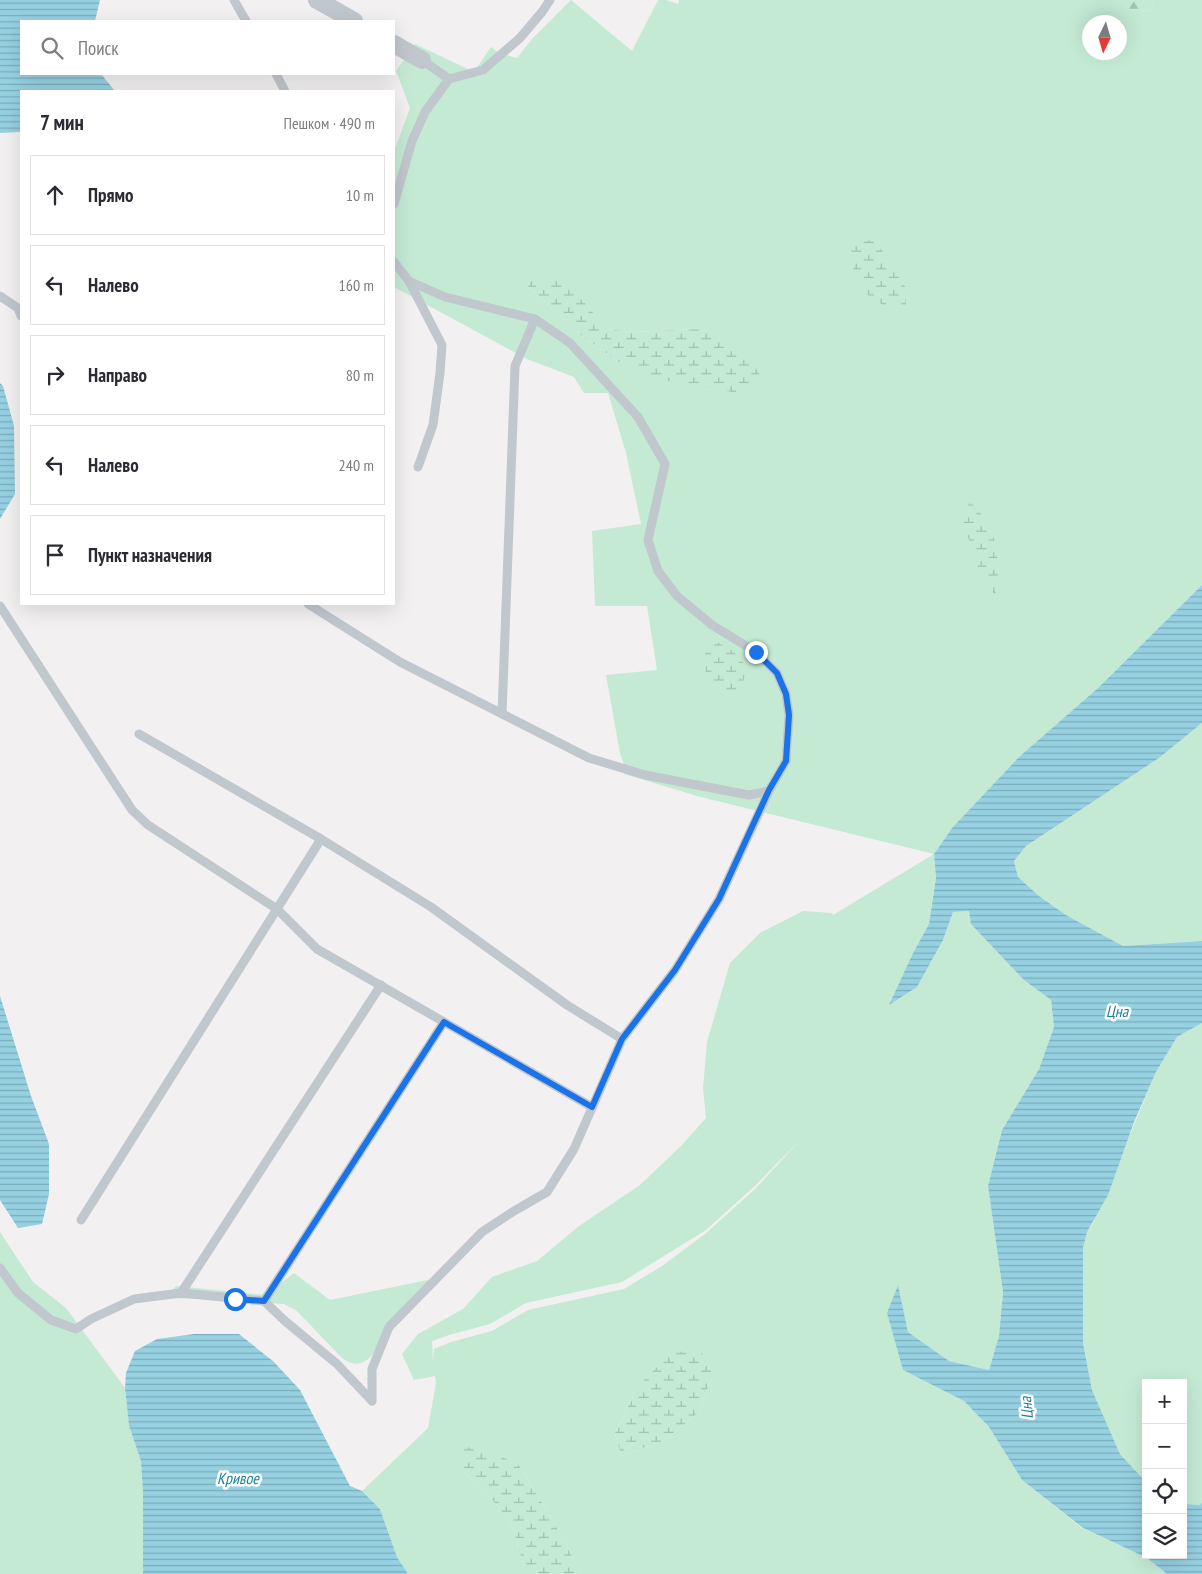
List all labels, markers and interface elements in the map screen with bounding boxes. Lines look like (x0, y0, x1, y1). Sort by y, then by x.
north arrow (1082, 15, 1127, 60)
search box (20, 20, 395, 75)
icon: search (38, 34, 66, 62)
text: Поиск (78, 36, 119, 60)
text: 7 мин (40, 109, 84, 136)
text: Пешком · 490 m (284, 113, 375, 133)
icon: ahead (41, 181, 69, 209)
text: Прямо (88, 183, 133, 207)
text: 10 m (346, 185, 374, 205)
icon: left (41, 271, 69, 299)
text: Налево (88, 273, 139, 297)
text: 160 m (339, 275, 374, 295)
icon: right (41, 361, 69, 389)
text: Направо (88, 363, 147, 387)
text: 80 m (346, 365, 374, 385)
icon: left (41, 451, 69, 479)
text: Налево (88, 453, 139, 477)
text: 240 m (339, 455, 374, 475)
icon: arrive (41, 541, 69, 569)
text: Пункт назначения (88, 543, 212, 567)
route end (745, 641, 768, 664)
water label: Цна (1106, 1001, 1130, 1021)
route start (224, 1288, 247, 1311)
map controls (1142, 1379, 1187, 1559)
button: + (1142, 1379, 1187, 1424)
water label: Цна (1015, 1395, 1037, 1420)
button: − (1142, 1424, 1187, 1469)
water label: Кривое (217, 1468, 260, 1488)
button: locate (1142, 1469, 1187, 1514)
button: layers (1142, 1514, 1187, 1559)

